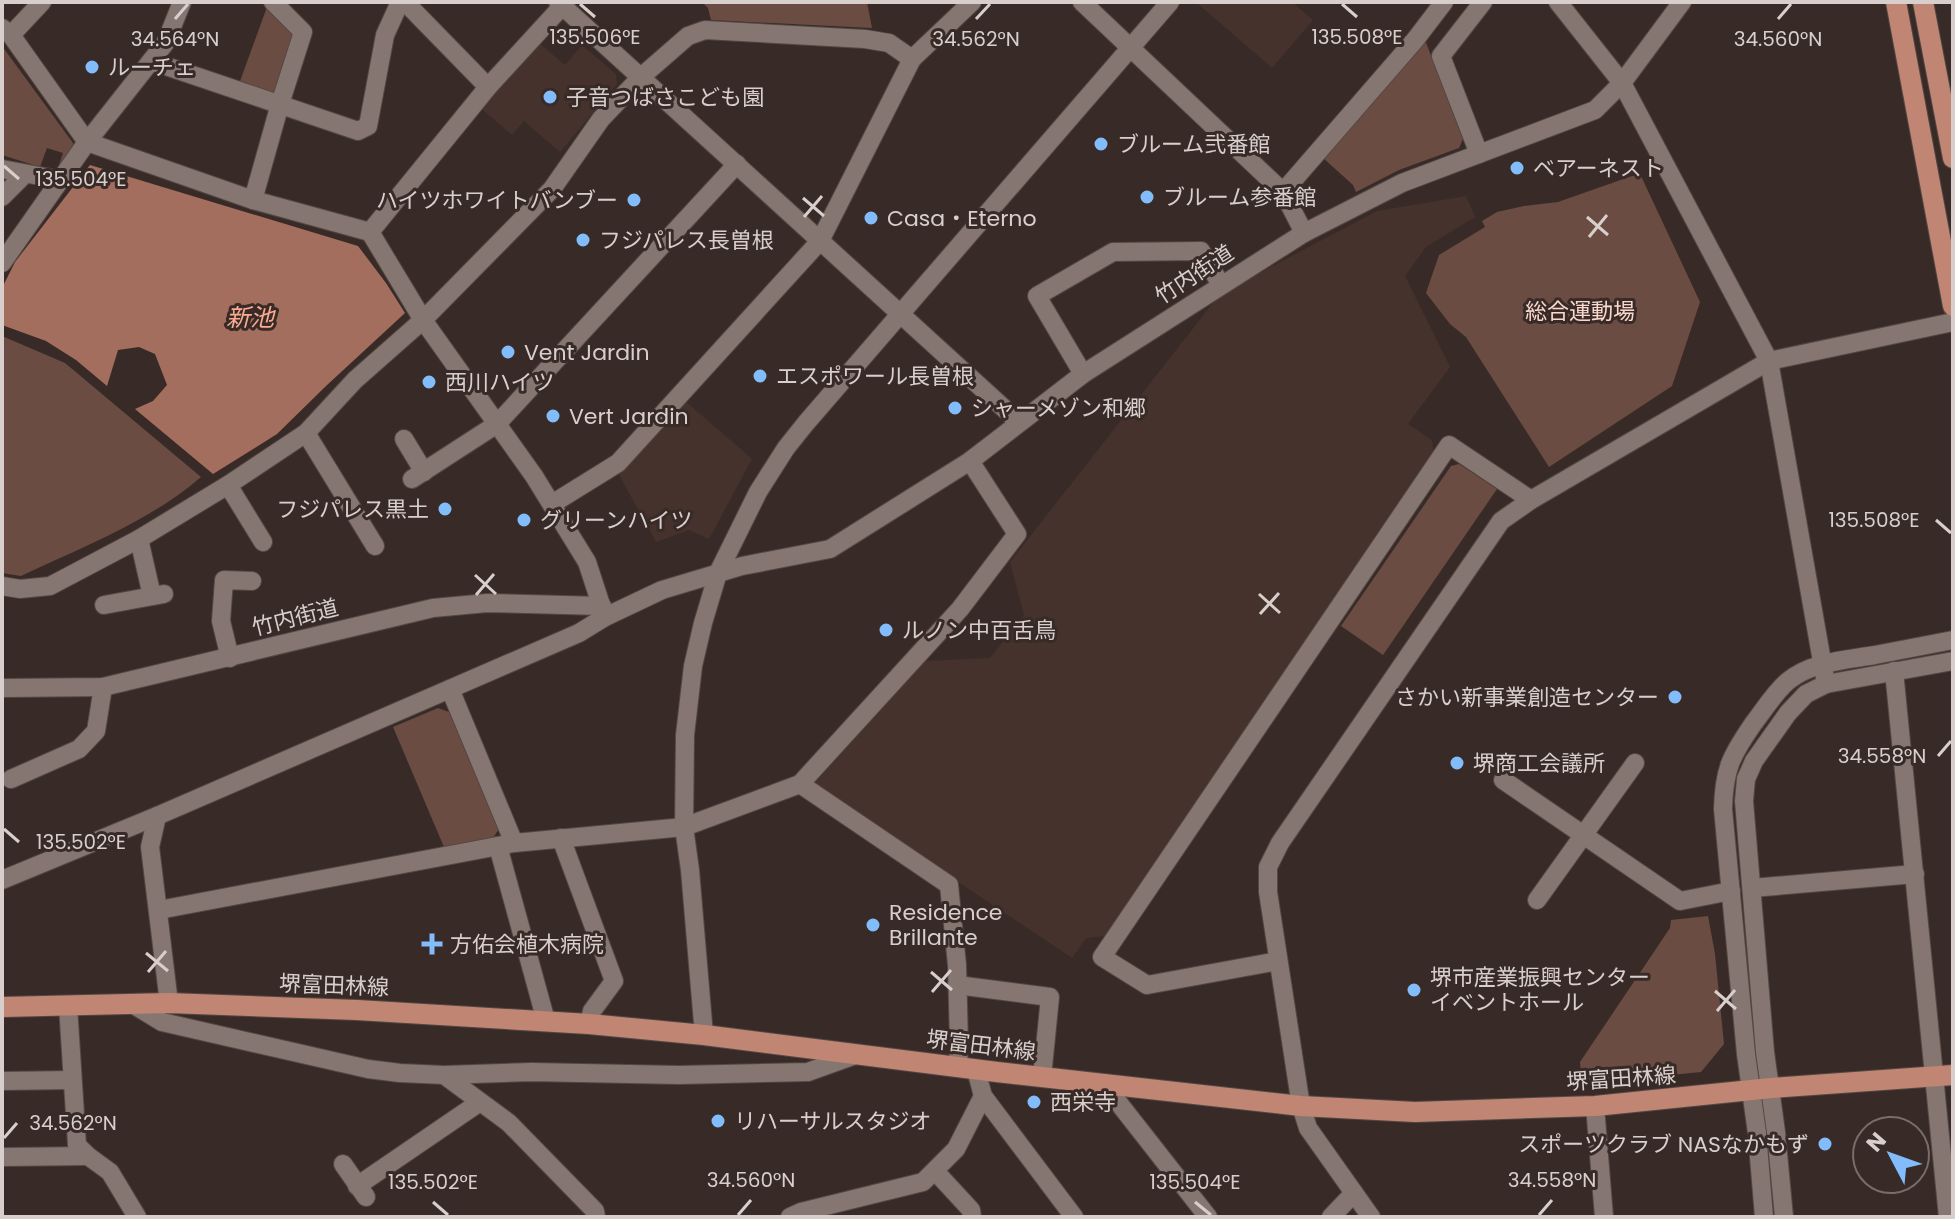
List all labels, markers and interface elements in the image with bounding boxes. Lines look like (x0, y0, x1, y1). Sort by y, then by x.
text: 135.506°E (549, 23, 641, 51)
text: 135.508°E (1311, 23, 1403, 51)
text: 34.564°N (131, 25, 219, 53)
text: 34.562°N (932, 25, 1020, 53)
text: 34.560°N (1734, 25, 1822, 53)
place label: ルーチェ (108, 52, 196, 83)
marker: ルーチェ (83, 58, 101, 76)
place label: 子音つばさこども園 (566, 82, 764, 113)
marker: 子音つばさこども園 (541, 88, 559, 106)
place label: ブルーム弐番館 (1117, 129, 1270, 160)
marker: ブルーム弐番館 (1092, 135, 1110, 153)
place label: ベアーネスト (1533, 153, 1664, 184)
marker: ベアーネスト (1508, 159, 1526, 177)
text: 135.504°E (35, 165, 127, 193)
place label: ブルーム参番館 (1163, 182, 1316, 213)
place label: ハイツホワイトバンブー (376, 185, 618, 216)
marker: ブルーム参番館 (1138, 188, 1156, 206)
marker: ハイツホワイトバンブー (625, 191, 643, 209)
place label: Casa・Eterno (887, 203, 1037, 234)
marker: Casa・Eterno (862, 209, 880, 227)
place label: フジパレス長曽根 (599, 225, 774, 256)
marker: フジパレス長曽根 (574, 231, 592, 249)
street label: 竹内街道 (1149, 237, 1240, 311)
park label: 総合運動場 (1525, 296, 1635, 327)
water label: 新池 (226, 301, 276, 334)
place label: Vent Jardin (524, 337, 650, 368)
marker: Vent Jardin (499, 343, 517, 361)
place label: エスポワール長曽根 (776, 361, 974, 392)
place label: 西川ハイツ (445, 367, 555, 398)
marker: エスポワール長曽根 (751, 367, 769, 385)
marker: 西川ハイツ (420, 373, 438, 391)
place label: シャーメゾン和郷 (971, 393, 1146, 424)
marker: シャーメゾン和郷 (946, 399, 964, 417)
place label: Vert Jardin (569, 401, 689, 432)
marker: Vert Jardin (544, 407, 562, 425)
place label: フジパレス黒土 (276, 494, 429, 525)
marker: フジパレス黒土 (436, 500, 454, 518)
place label: グリーンハイツ (540, 505, 692, 536)
text: 135.508°E (1828, 506, 1920, 534)
marker: グリーンハイツ (515, 511, 533, 529)
street label: 竹内街道 (249, 592, 342, 643)
place label: ルノン中百舌鳥 (902, 615, 1056, 646)
marker: ルノン中百舌鳥 (877, 621, 895, 639)
place label: さかい新事業創造センター (1395, 682, 1659, 713)
marker: さかい新事業創造センター (1666, 688, 1684, 706)
text: 34.558°N (1838, 742, 1926, 770)
place label: 堺商工会議所 (1473, 748, 1605, 779)
marker: 堺商工会議所 (1448, 754, 1466, 772)
text: 135.502°E (36, 828, 126, 856)
place label: Residence Brillante (889, 897, 1003, 953)
marker: Residence Brillante (864, 916, 882, 934)
place label: 方佑会植木病院 (450, 929, 604, 960)
marker: 方佑会植木病院 (421, 933, 443, 955)
place label: 堺市産業振興センター イベントホール (1430, 962, 1650, 1018)
street label: 堺富田林線 (278, 968, 389, 1003)
marker: 堺市産業振興センター イベントホール (1405, 981, 1423, 999)
street label: 堺富田林線 (924, 1023, 1037, 1068)
street label: 堺富田林線 (1565, 1059, 1677, 1098)
place label: 西栄寺 (1050, 1087, 1116, 1118)
marker: 西栄寺 (1025, 1093, 1043, 1111)
place label: リハーサルスタジオ (734, 1106, 932, 1137)
text: 34.562°N (29, 1109, 117, 1137)
marker: リハーサルスタジオ (709, 1112, 727, 1130)
north arrow (1851, 1115, 1931, 1195)
text: N (1859, 1126, 1893, 1159)
place label: スポーツクラブ NASなかもず (1518, 1129, 1809, 1160)
marker: スポーツクラブ NASなかもず (1816, 1135, 1834, 1153)
text: 34.560°N (707, 1166, 795, 1194)
text: 34.558°N (1508, 1166, 1596, 1194)
text: 135.502°E (388, 1168, 478, 1196)
text: 135.504°E (1149, 1168, 1241, 1196)

